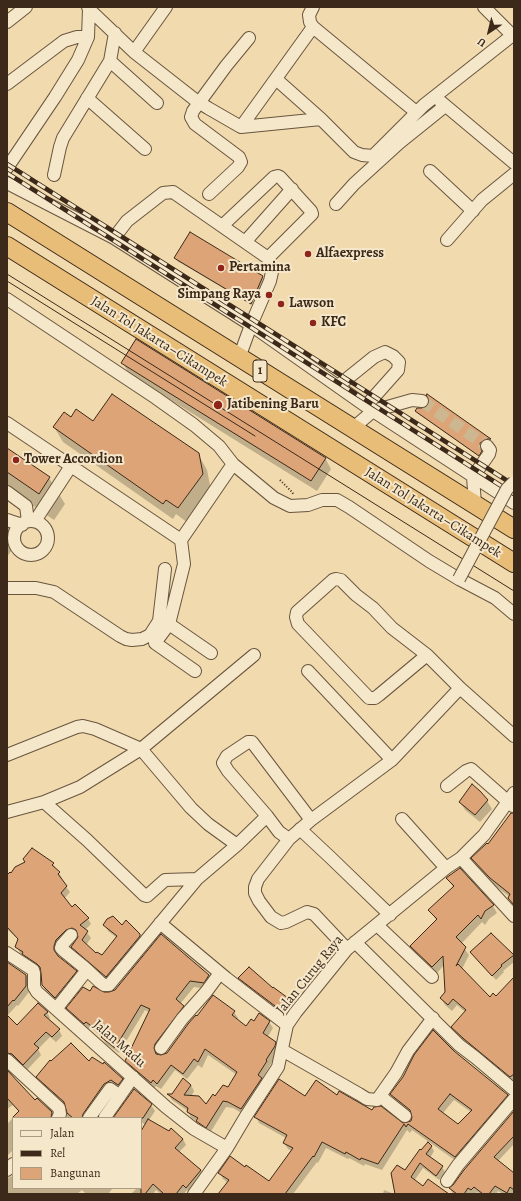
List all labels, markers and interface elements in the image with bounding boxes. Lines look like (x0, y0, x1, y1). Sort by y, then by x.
north arrow (469, 12, 509, 52)
text: U (475, 34, 489, 50)
place label: Alfaexpress (316, 246, 384, 262)
marker: Alfaexpress (303, 249, 313, 259)
place label: Pertamina (229, 260, 291, 276)
marker: Pertamina (216, 263, 226, 273)
place label: Simpang Raya (178, 287, 261, 303)
marker: Simpang Raya (264, 290, 274, 300)
street label: Jalan Tol Jakarta–Cikampek (88, 293, 230, 391)
place label: Lawson (289, 296, 334, 312)
marker: Lawson (276, 299, 286, 309)
place label: KFC (321, 315, 346, 331)
marker: KFC (308, 318, 318, 328)
road number: 1 (253, 360, 267, 382)
place label: Jatibening Baru (227, 397, 319, 413)
marker: Jatibening Baru (212, 399, 224, 411)
place label: Tower Accordion (24, 452, 123, 468)
marker: Tower Accordion (11, 455, 21, 465)
street label: Jalan Tol Jakarta–Cikampek (362, 464, 504, 562)
street label: Jalan Curug Raya (273, 932, 347, 1018)
street label: Jalan Madu (89, 1017, 149, 1071)
legend (12, 1117, 142, 1189)
text: Jalan (50, 1125, 74, 1141)
text: Rel (50, 1145, 65, 1161)
text: Bangunan (50, 1165, 101, 1181)

